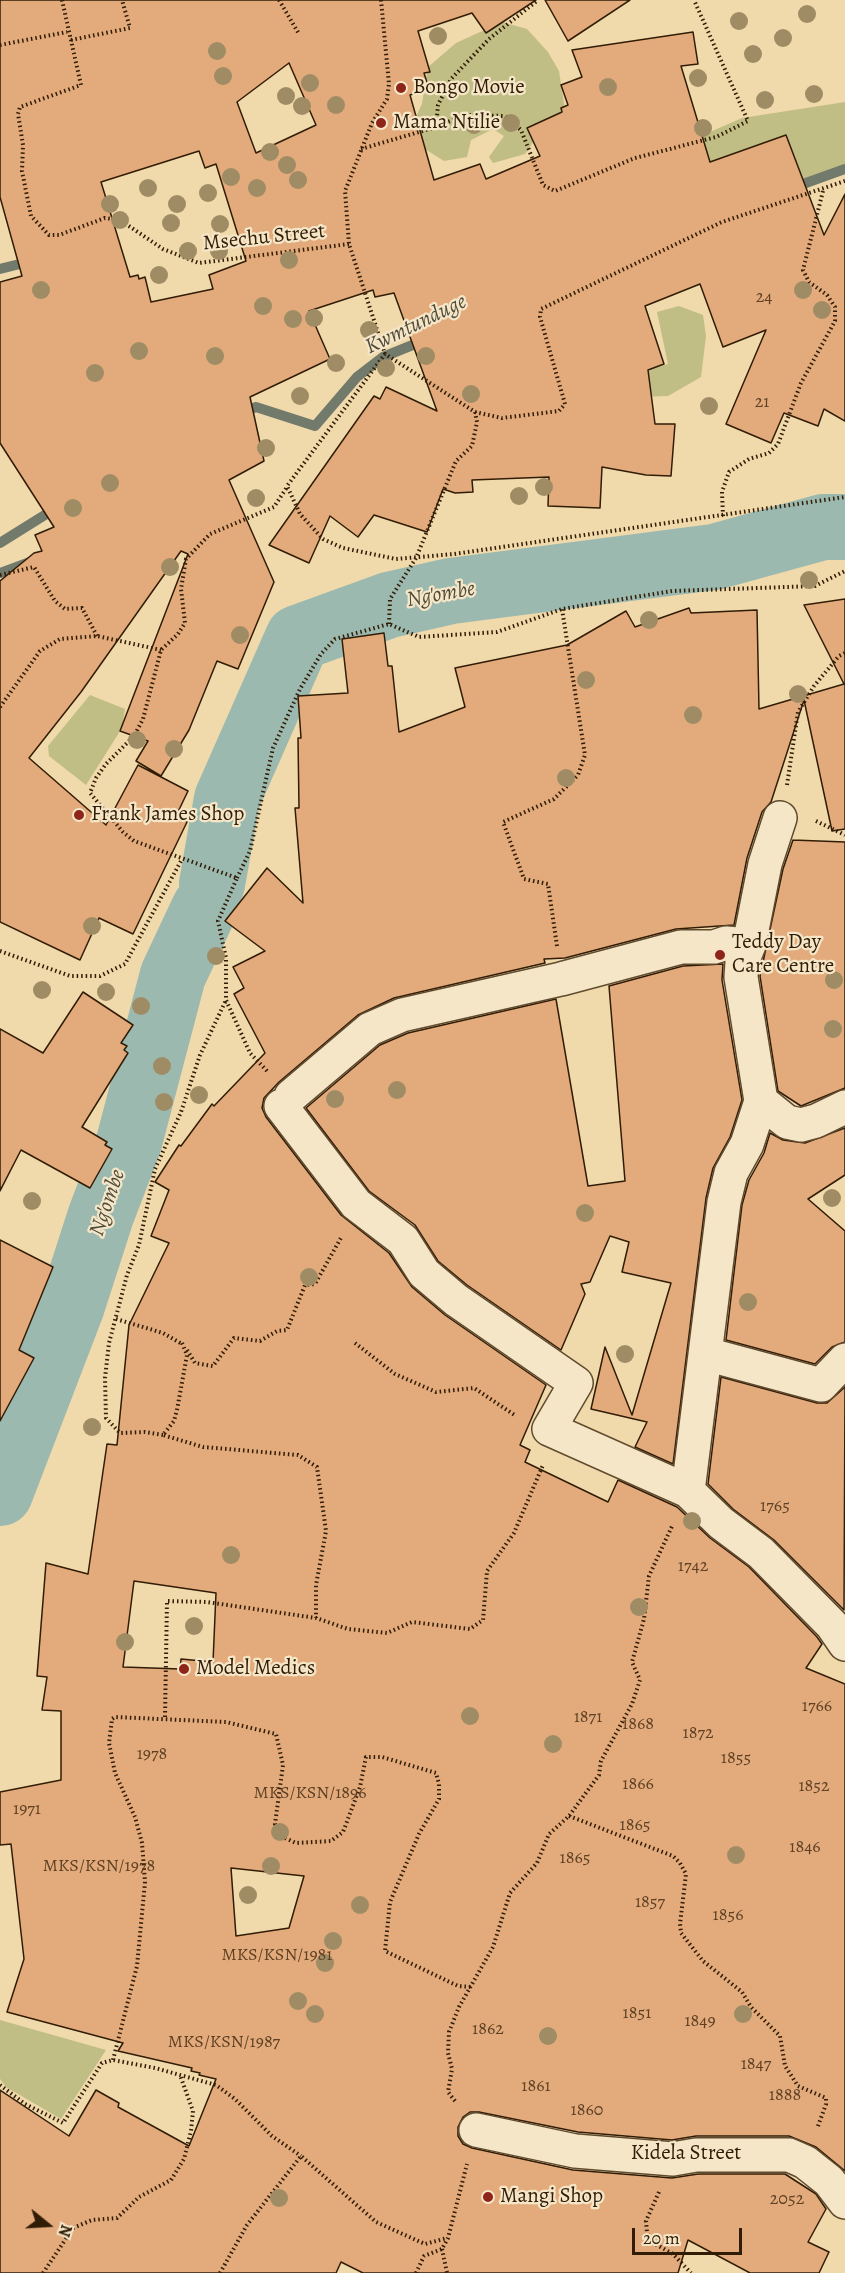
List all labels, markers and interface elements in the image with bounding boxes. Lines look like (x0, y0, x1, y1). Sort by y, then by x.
place label: Bongo Movie (413, 75, 525, 101)
marker: Bongo Movie (394, 81, 408, 95)
place label: Mama Ntilie (393, 110, 500, 136)
marker: Mama Ntilie (374, 116, 388, 130)
street label: Msechu Street (202, 219, 326, 257)
house number: 24 (756, 287, 772, 309)
water label: Kwmtunduge (361, 289, 471, 361)
house number: 21 (755, 392, 769, 414)
water label: Ng'ombe (405, 576, 477, 614)
place label: Frank James Shop (91, 802, 244, 828)
marker: Frank James Shop (72, 808, 86, 822)
place label: Teddy Day Care Centre (732, 930, 834, 980)
marker: Teddy Day Care Centre (713, 948, 727, 962)
water label: Ng'ombe (84, 1166, 132, 1240)
house number: 1765 (760, 1496, 790, 1518)
house number: 1742 (678, 1556, 708, 1578)
place label: Model Medics (196, 1656, 315, 1682)
marker: Model Medics (177, 1662, 191, 1676)
house number: 1766 (802, 1696, 832, 1718)
house number: 1871 (574, 1707, 602, 1729)
house number: 1868 (622, 1714, 654, 1736)
house number: 1872 (683, 1723, 713, 1745)
house number: 1978 (137, 1744, 167, 1766)
house number: 1855 (721, 1748, 751, 1770)
house number: 1866 (622, 1774, 654, 1796)
house number: 1852 (798, 1776, 830, 1798)
house number: MKS/KSN/1896 (253, 1783, 367, 1805)
house number: 1971 (13, 1799, 41, 1821)
house number: 1865 (620, 1815, 650, 1837)
house number: 1846 (789, 1837, 821, 1859)
house number: 1865 (560, 1848, 590, 1870)
house number: MKS/KSN/1978 (43, 1856, 155, 1878)
house number: 1857 (635, 1892, 665, 1914)
house number: 1856 (713, 1905, 743, 1927)
house number: MKS/KSN/1981 (222, 1945, 332, 1967)
house number: 1851 (623, 2003, 651, 2025)
house number: 1849 (684, 2011, 716, 2033)
house number: 1862 (472, 2019, 504, 2041)
house number: MKS/KSN/1987 (168, 2032, 280, 2054)
house number: 1847 (741, 2054, 771, 2076)
house number: 1861 (521, 2076, 551, 2098)
house number: 1888 (769, 2085, 801, 2107)
house number: 1860 (571, 2100, 603, 2122)
street label: Kidela Street (631, 2141, 741, 2167)
place label: Mangi Shop (500, 2184, 603, 2210)
house number: 2052 (770, 2189, 804, 2211)
marker: Mangi Shop (481, 2190, 495, 2204)
north arrow (18, 2195, 78, 2255)
scale bar (635, 2216, 744, 2254)
text: N (53, 2222, 77, 2240)
text: 20 m (643, 2226, 680, 2250)

